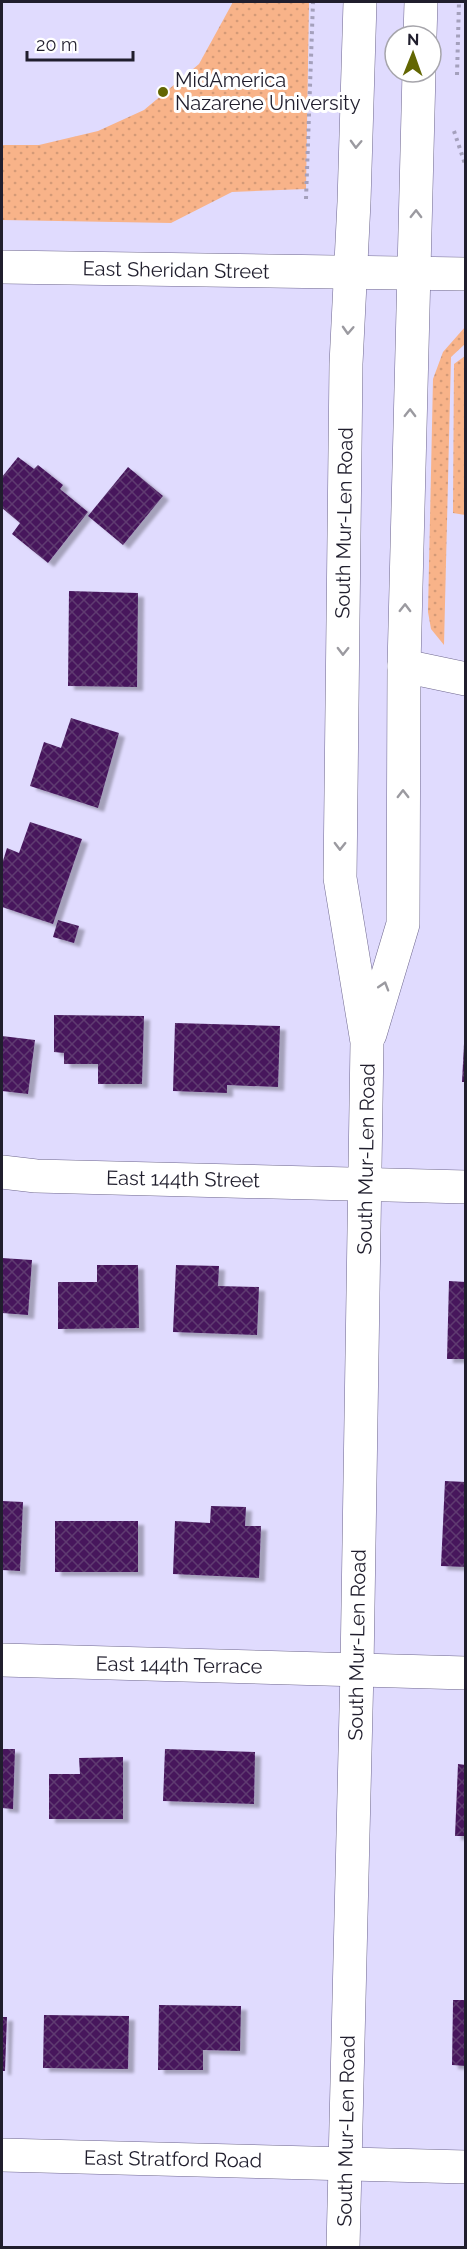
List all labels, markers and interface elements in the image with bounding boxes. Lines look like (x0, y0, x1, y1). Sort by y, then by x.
scale bar (27, 24, 134, 62)
north arrow (383, 24, 443, 84)
text: N (407, 30, 420, 49)
text: 20 m (36, 34, 78, 55)
place label: MidAmerica Nazarene University (175, 68, 361, 115)
marker: MidAmerica Nazarene University (156, 85, 170, 99)
one-way arrow (350, 139, 362, 148)
one-way arrow (410, 210, 422, 219)
street label: East Sheridan Street (82, 256, 270, 284)
one-way arrow (341, 326, 354, 335)
one-way arrow (404, 408, 417, 417)
street label: South Mur-Len Road (330, 427, 358, 619)
one-way arrow (399, 603, 412, 612)
one-way arrow (336, 647, 349, 656)
one-way arrow (397, 789, 409, 798)
one-way arrow (334, 842, 346, 851)
one-way arrow (377, 981, 389, 992)
street label: South Mur-Len Road (352, 1063, 380, 1255)
street label: East 144th Street (106, 1166, 260, 1192)
street label: South Mur-Len Road (343, 1549, 371, 1741)
street label: East 144th Terrace (95, 1652, 263, 1678)
street label: South Mur-Len Road (332, 2035, 360, 2227)
street label: East Stratford Road (84, 2145, 262, 2173)

